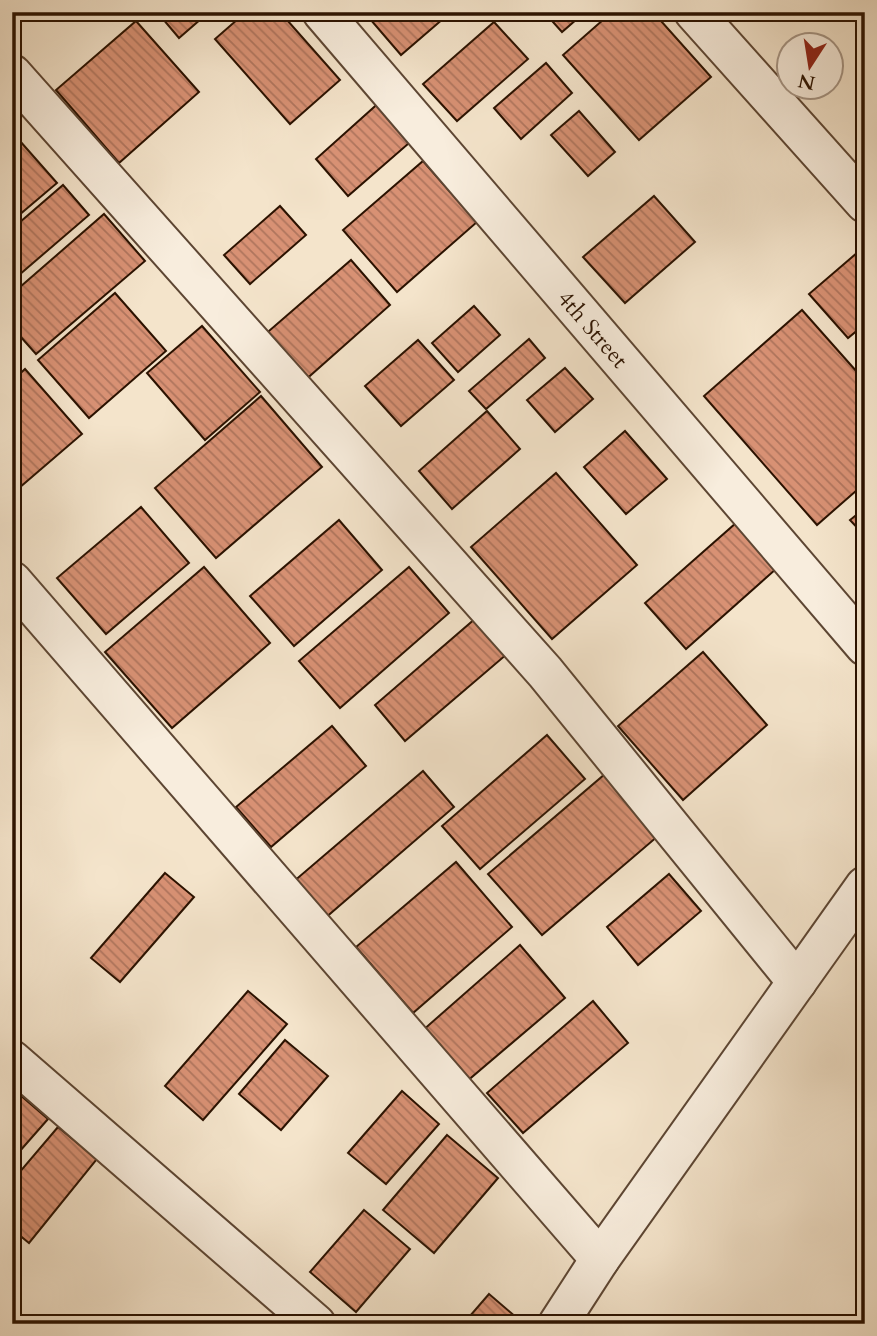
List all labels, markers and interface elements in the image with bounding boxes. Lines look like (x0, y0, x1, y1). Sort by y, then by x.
north arrow (776, 32, 846, 102)
text: N (795, 67, 817, 96)
street label: 4th Street (550, 284, 635, 375)

